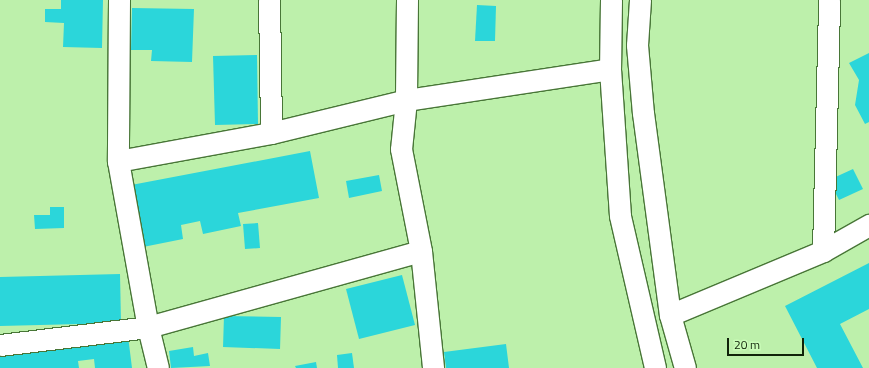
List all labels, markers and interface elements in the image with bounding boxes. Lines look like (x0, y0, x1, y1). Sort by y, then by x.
scale bar (729, 330, 806, 356)
text: 20 m (734, 335, 760, 354)

